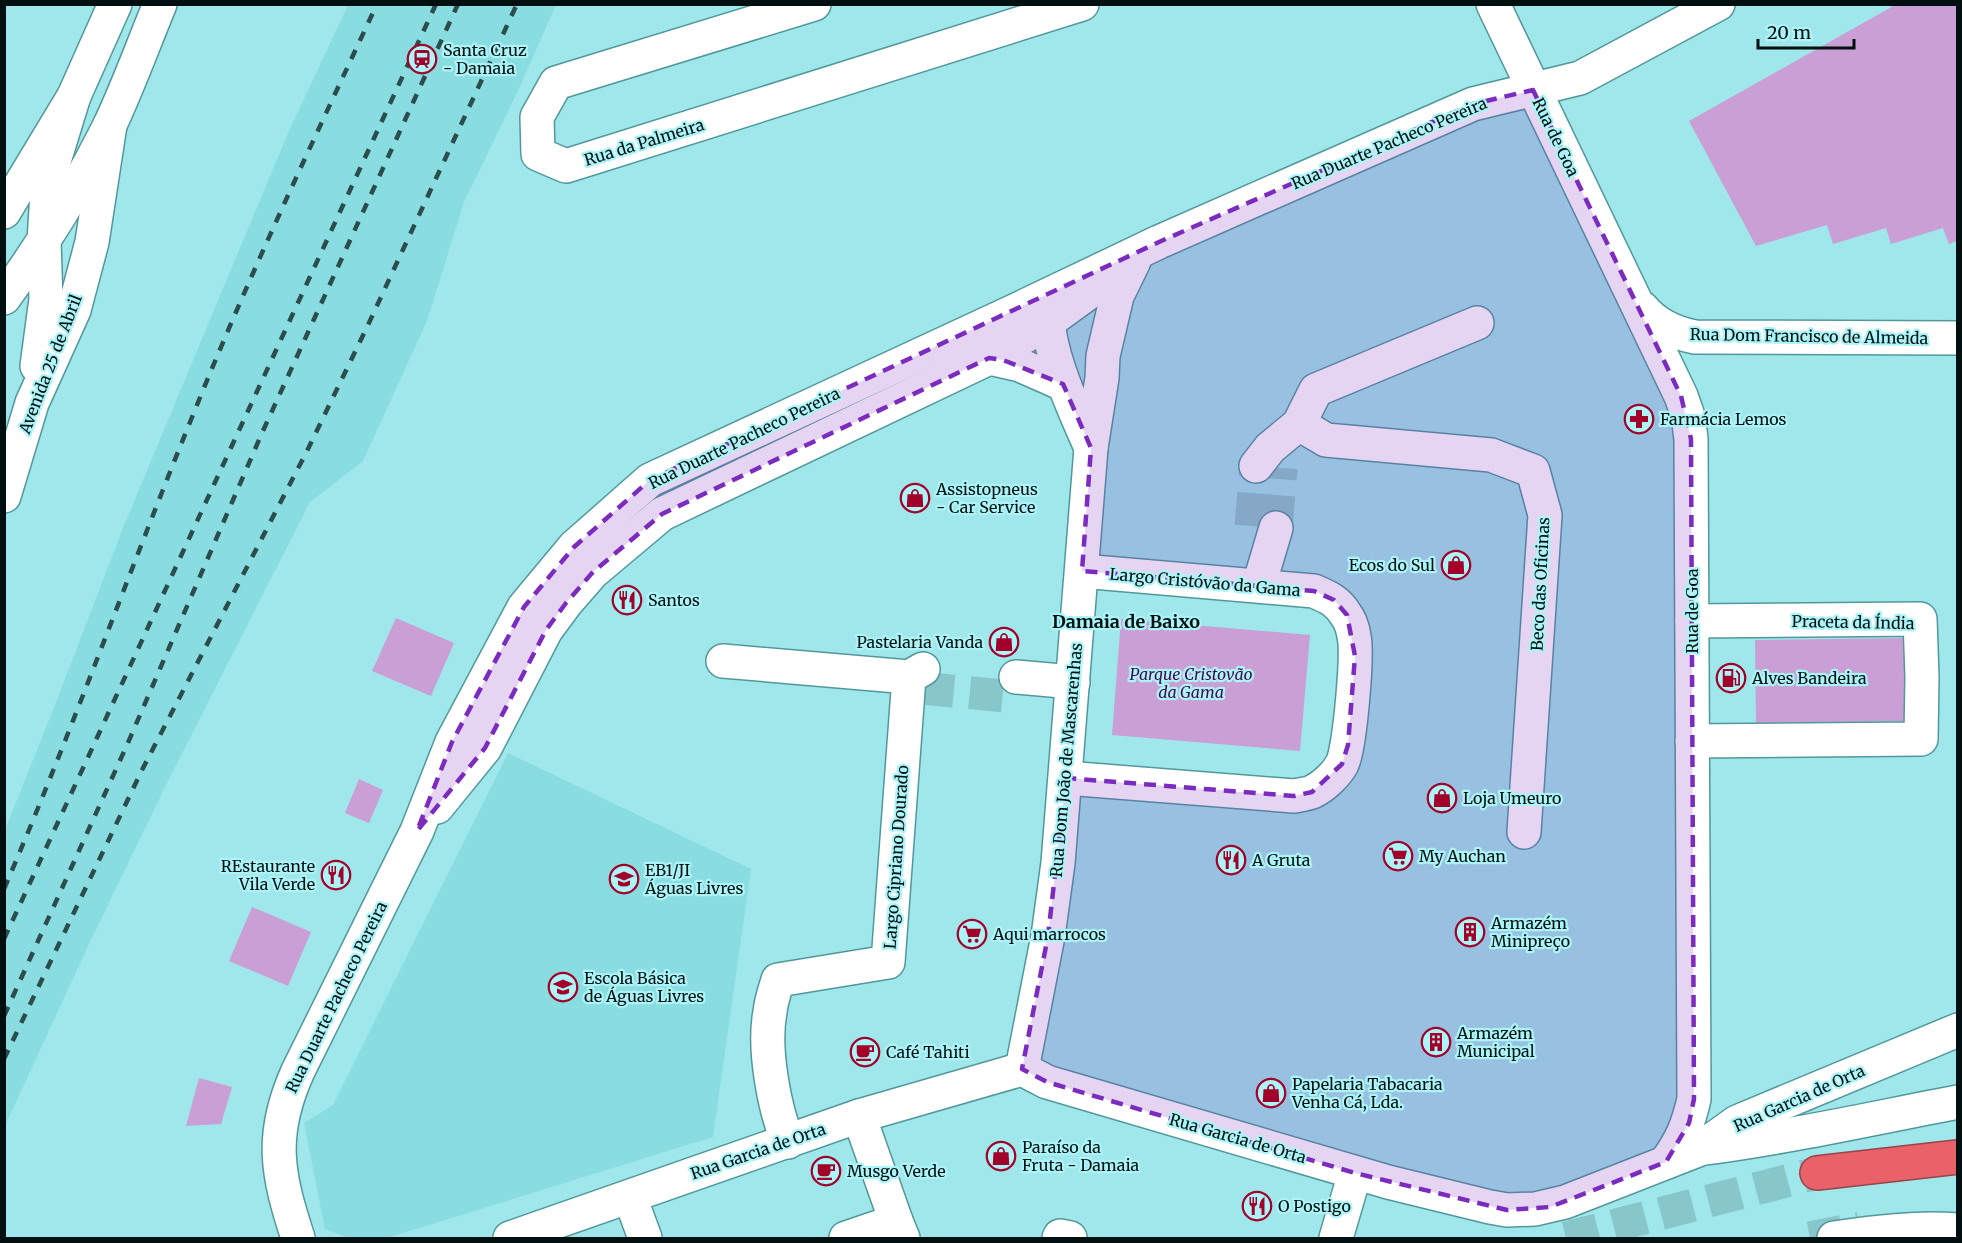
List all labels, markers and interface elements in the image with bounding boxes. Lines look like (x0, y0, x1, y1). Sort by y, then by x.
scale bar (1758, 12, 1854, 50)
text: 20 m (1767, 21, 1811, 44)
place label: Santa Cruz - Damaia (443, 40, 527, 78)
station icon: Santa Cruz - Damaia (406, 43, 438, 75)
street label: Rua Duarte Pacheco Pereira (1288, 92, 1490, 193)
street label: Rua de Goa (1528, 94, 1584, 180)
street label: Rua da Palmeira (582, 114, 707, 170)
street label: Avenida 25 de Abril (14, 292, 86, 437)
street label: Rua Dom Francisco de Almeida (1690, 324, 1929, 348)
street label: Rua Duarte Pacheco Pereira (645, 383, 843, 493)
pharmacy icon: Farmácia Lemos (1623, 403, 1655, 435)
place label: Farmácia Lemos (1660, 409, 1787, 429)
place label: Assistopneus - Car Service (935, 479, 1038, 517)
shop icon: Assistopneus - Car Service (899, 482, 931, 514)
street label: Beco das Oficinas (1527, 516, 1554, 652)
shop icon: Ecos do Sul (1440, 549, 1472, 581)
place label: Ecos do Sul (1349, 555, 1435, 575)
street label: Largo Cristóvão da Gama (1109, 564, 1302, 600)
street label: Rua de Goa (1682, 568, 1702, 654)
restaurant icon: Santos (611, 584, 643, 616)
place label: Santos (648, 590, 700, 610)
district label: Damaia de Baixo (1052, 610, 1200, 633)
street label: Praceta da Índia (1791, 611, 1915, 633)
shop icon: Pastelaria Vanda (988, 626, 1020, 658)
place label: Pastelaria Vanda (857, 632, 983, 652)
street label: Rua Dom João de Mascarenhas (1046, 642, 1086, 878)
fuel station icon: Alves Bandeira (1715, 662, 1747, 694)
park label: Parque Cristovão da Gama (1129, 664, 1253, 702)
place label: Alves Bandeira (1751, 668, 1867, 688)
street label: Largo Cipriano Dourado (880, 764, 912, 950)
shop icon: Loja Umeuro (1426, 782, 1458, 814)
place label: Loja Umeuro (1463, 788, 1561, 808)
supermarket icon: My Auchan (1382, 840, 1414, 872)
restaurant icon: A Gruta (1215, 844, 1247, 876)
place label: My Auchan (1419, 846, 1506, 866)
place label: A Gruta (1251, 850, 1311, 870)
place label: REstaurante Vila Verde (221, 856, 315, 894)
restaurant icon: REstaurante Vila Verde (320, 859, 352, 891)
place label: EB1/JI Águas Livres (644, 860, 743, 898)
school or university icon: EB1/JI Águas Livres (608, 863, 640, 895)
street label: Rua Duarte Pacheco Pereira (281, 898, 391, 1096)
place label: Armazém Minipreço (1490, 913, 1570, 951)
building icon: Armazém Minipreço (1454, 916, 1486, 948)
supermarket icon: Aqui marrocos (956, 918, 988, 950)
place label: Aqui marrocos (992, 924, 1106, 944)
place label: Escola Básica de Águas Livres (584, 968, 704, 1006)
school or university icon: Escola Básica de Águas Livres (547, 971, 579, 1003)
place label: Armazém Municipal (1456, 1023, 1535, 1061)
building icon: Armazém Municipal (1420, 1026, 1452, 1058)
cafe icon: Café Tahiti (849, 1036, 881, 1068)
place label: Café Tahiti (886, 1042, 970, 1062)
street label: Rua Garcia de Orta (1730, 1060, 1868, 1136)
place label: Papelaria Tabacaria Venha Cá, Lda. (1291, 1074, 1443, 1112)
shop icon: Papelaria Tabacaria Venha Cá, Lda. (1255, 1077, 1287, 1109)
street label: Rua Garcia de Orta (1167, 1109, 1309, 1167)
street label: Rua Garcia de Orta (688, 1118, 829, 1183)
place label: Paraíso da Fruta - Damaia (1022, 1137, 1140, 1175)
shop icon: Paraíso da Fruta - Damaia (985, 1140, 1017, 1172)
cafe icon: Musgo Verde (810, 1155, 842, 1187)
place label: Musgo Verde (847, 1161, 946, 1181)
restaurant icon: O Postigo (1241, 1190, 1273, 1222)
place label: O Postigo (1278, 1196, 1351, 1216)

